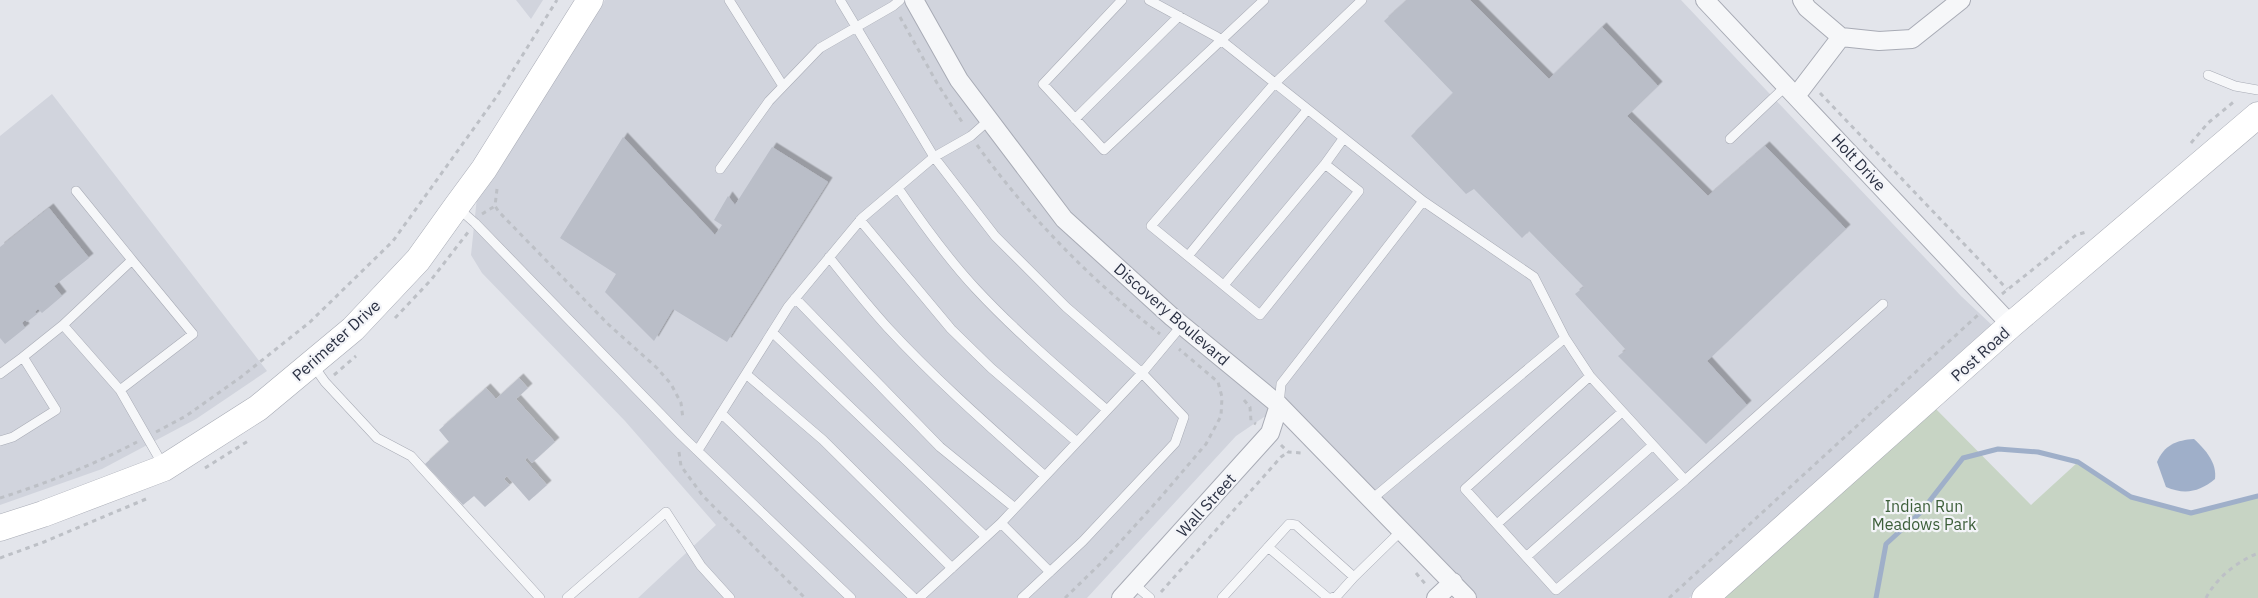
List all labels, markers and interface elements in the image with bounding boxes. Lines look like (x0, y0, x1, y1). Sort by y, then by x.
street label: Holt Drive (1827, 129, 1891, 195)
street label: Discovery Boulevard (1110, 258, 1234, 370)
street label: Perimeter Drive (288, 295, 384, 385)
street label: Post Road (1946, 322, 2014, 386)
street label: Wall Street (1172, 469, 1240, 541)
park label: Indian Run Meadows Park (1872, 496, 1977, 534)

